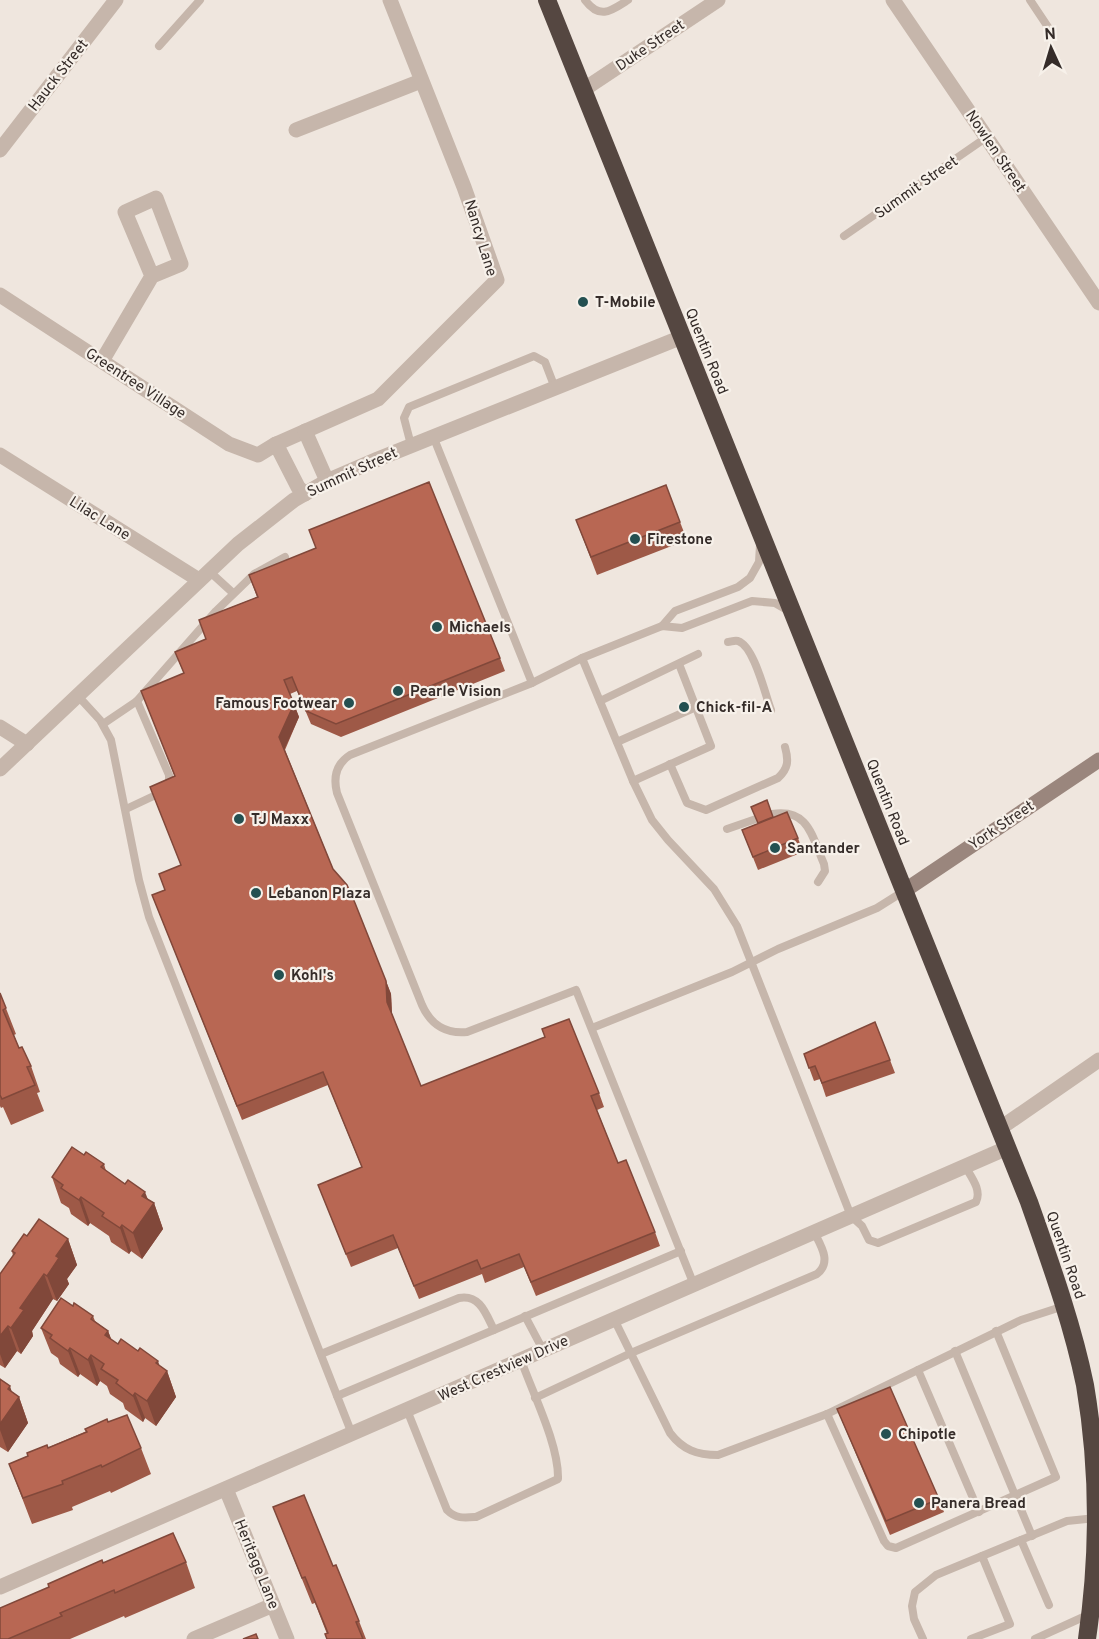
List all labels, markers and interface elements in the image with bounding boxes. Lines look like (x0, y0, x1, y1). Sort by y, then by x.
street label: Duke Street (613, 16, 689, 76)
north arrow (1021, 18, 1081, 78)
text: N (1044, 25, 1057, 45)
street label: Hauck Street (25, 36, 93, 116)
street label: Nowlen Street (960, 107, 1029, 197)
street label: Summit Street (871, 152, 962, 224)
street label: Nancy Lane (459, 198, 500, 279)
place label: T-Mobile (595, 294, 656, 313)
marker: T-Mobile (576, 295, 590, 309)
street label: Quentin Road (680, 306, 732, 398)
street label: Greentree Village (81, 345, 189, 424)
street label: Summit Street (304, 444, 401, 503)
street label: Lilac Lane (65, 493, 133, 545)
place label: Firestone (647, 531, 713, 550)
marker: Firestone (628, 532, 642, 546)
place label: Michaels (449, 619, 511, 638)
marker: Michaels (430, 620, 444, 634)
place label: Pearle Vision (410, 683, 502, 702)
marker: Pearle Vision (391, 684, 405, 698)
place label: Famous Footwear (215, 695, 338, 714)
marker: Famous Footwear (342, 696, 356, 710)
place label: Chick-fil-A (696, 699, 772, 718)
marker: Chick-fil-A (677, 700, 691, 714)
street label: Quentin Road (861, 757, 913, 849)
street label: York Street (965, 797, 1038, 855)
place label: TJ Maxx (251, 811, 309, 830)
marker: TJ Maxx (232, 812, 246, 826)
place label: Santander (787, 840, 861, 859)
marker: Santander (768, 841, 782, 855)
place label: Lebanon Plaza (268, 885, 371, 904)
marker: Lebanon Plaza (249, 886, 263, 900)
place label: Kohl's (291, 967, 334, 986)
marker: Kohl's (272, 968, 286, 982)
street label: Quentin Road (1041, 1209, 1088, 1302)
street label: West Crestview Drive (435, 1332, 572, 1407)
place label: Chipotle (898, 1426, 956, 1445)
marker: Chipotle (879, 1427, 893, 1441)
place label: Panera Bread (931, 1495, 1026, 1514)
marker: Panera Bread (912, 1496, 926, 1510)
street label: Heritage Lane (229, 1517, 282, 1612)

